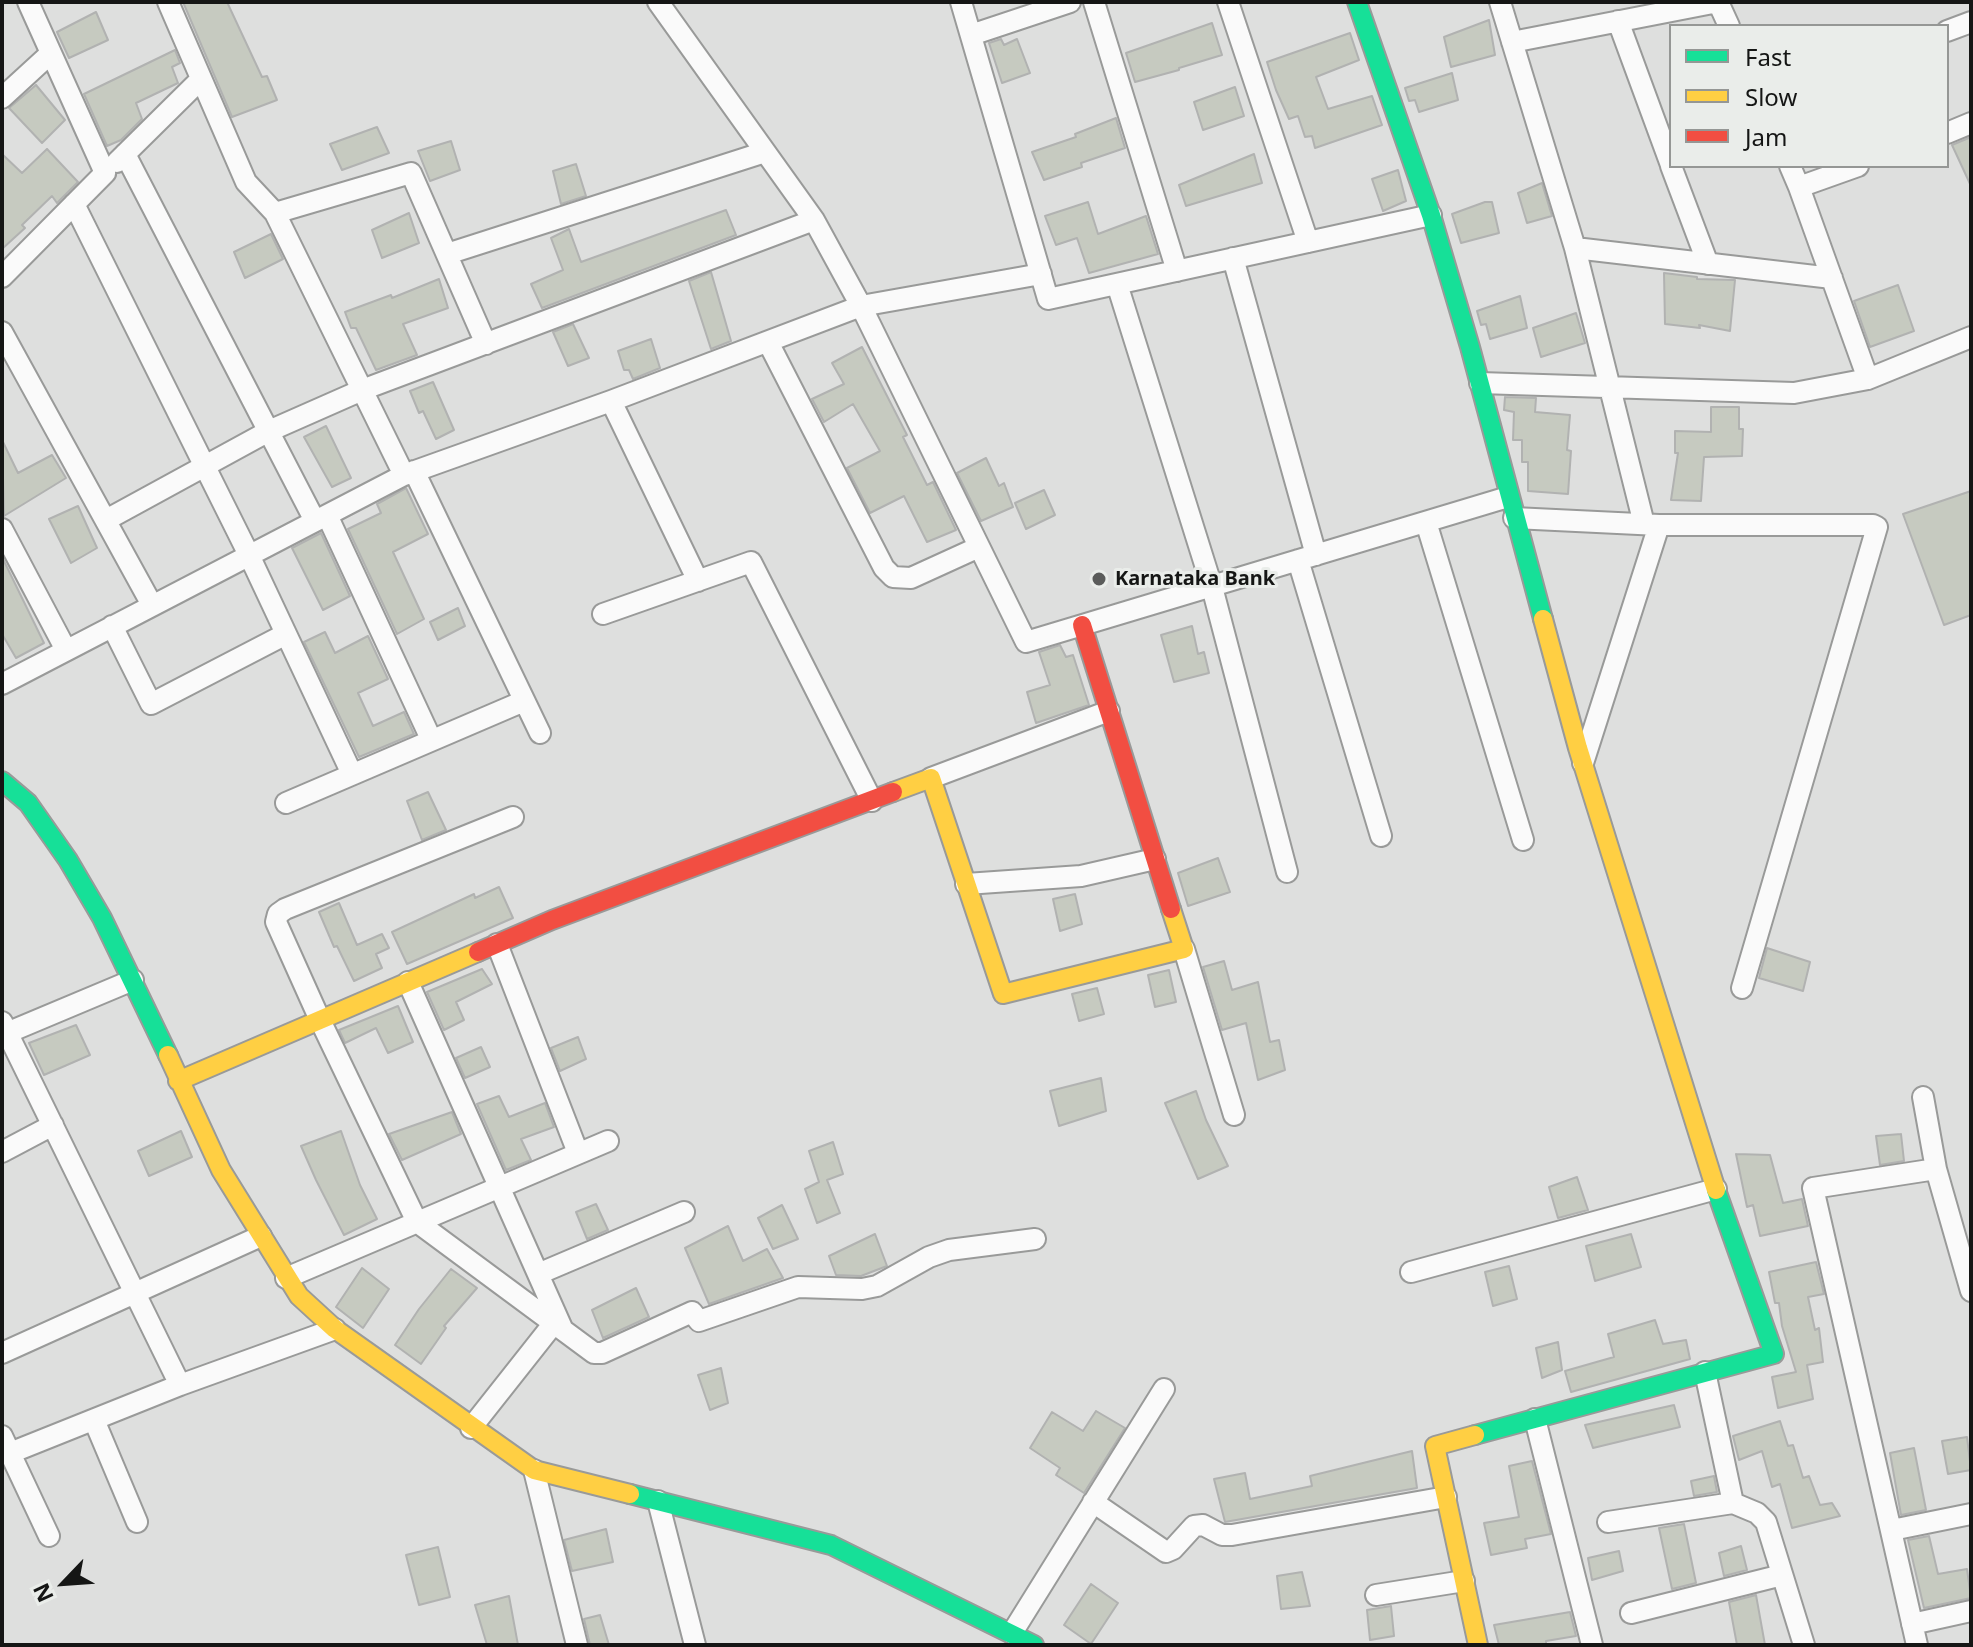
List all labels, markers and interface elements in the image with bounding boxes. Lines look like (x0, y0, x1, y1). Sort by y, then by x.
legend (1669, 24, 1949, 168)
text: Fast (1745, 40, 1791, 73)
text: Slow (1745, 80, 1797, 113)
text: Jam (1745, 120, 1787, 153)
place label: Karnataka Bank (1115, 567, 1275, 591)
marker: Karnataka Bank (1090, 570, 1108, 588)
north arrow (24, 1543, 104, 1623)
text: N (25, 1579, 60, 1608)

